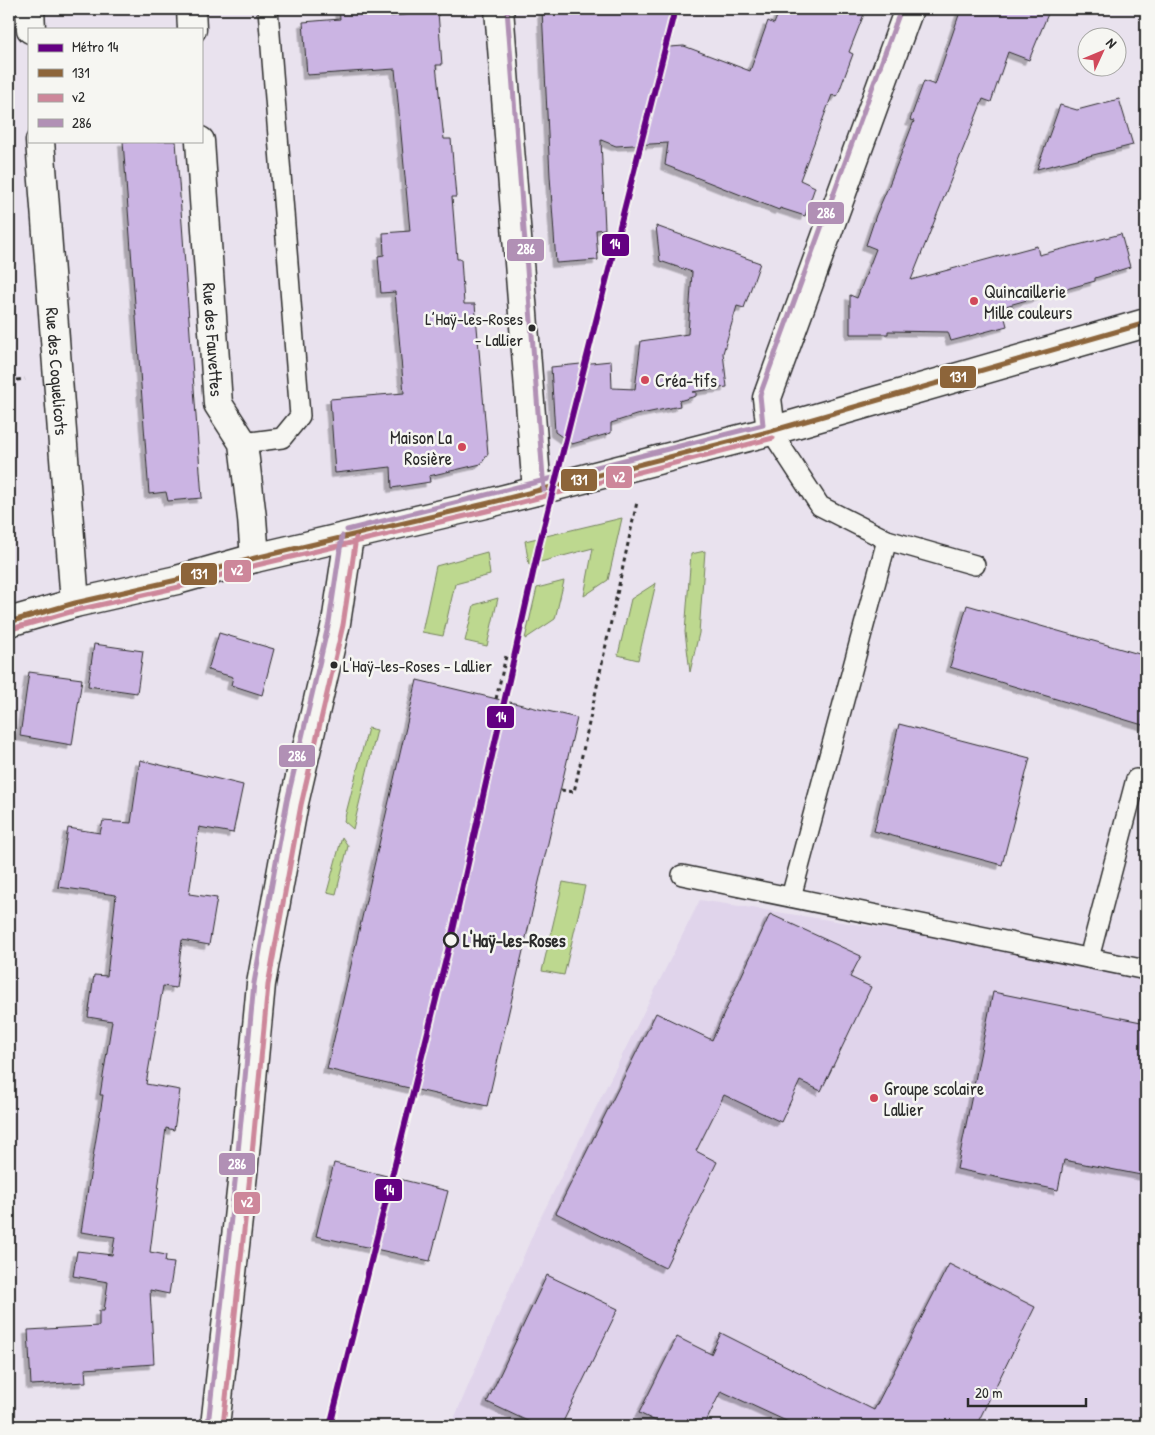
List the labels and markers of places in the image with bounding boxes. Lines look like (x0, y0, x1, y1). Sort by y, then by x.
place label: Quincaillerie Mille couleurs (984, 279, 1072, 325)
marker: Quincaillerie Mille couleurs (968, 295, 980, 307)
place label: L’Haÿ-les-Roses - Lallier (425, 307, 523, 351)
marker: L’Haÿ-les-Roses - Lallier (527, 323, 537, 333)
place label: Créa-tifs (655, 368, 717, 393)
marker: Créa-tifs (639, 374, 651, 386)
place label: Maison La Rosière (390, 425, 452, 471)
marker: Maison La Rosière (456, 441, 468, 453)
place label: L'Haÿ-les-Roses - Lallier (343, 654, 492, 677)
marker: L'Haÿ-les-Roses - Lallier (329, 660, 339, 670)
place label: L'Haÿ-les-Roses (463, 928, 566, 954)
marker: L'Haÿ-les-Roses (443, 932, 459, 948)
place label: Groupe scolaire Lallier (884, 1076, 984, 1122)
marker: Groupe scolaire Lallier (868, 1092, 880, 1104)

